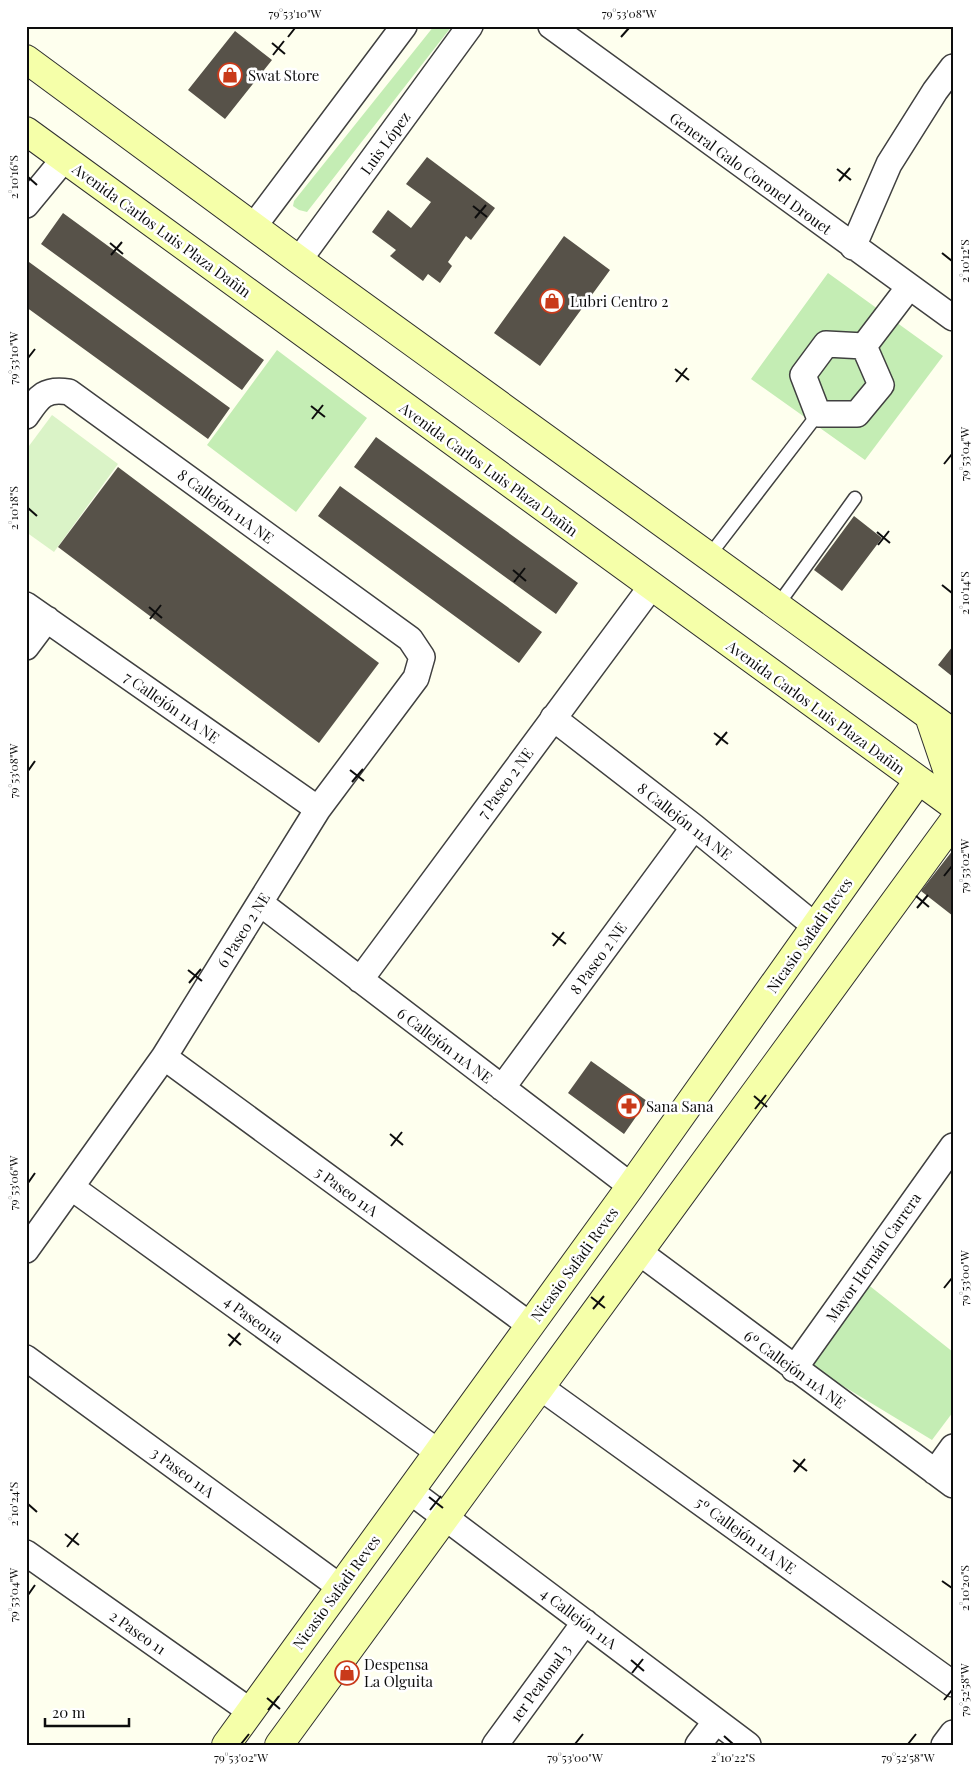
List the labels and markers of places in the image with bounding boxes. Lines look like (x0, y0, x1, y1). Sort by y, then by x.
shop icon: Swat Store (217, 62, 243, 88)
place label: Swat Store (248, 65, 319, 85)
shop icon: Lubri Centro 2 (539, 288, 565, 314)
place label: Lubri Centro 2 (570, 291, 668, 311)
pharmacy icon: Sana Sana (616, 1093, 642, 1119)
place label: Sana Sana (646, 1096, 714, 1116)
place label: Despensa La Olguita (364, 1654, 433, 1691)
shop icon: Despensa La Olguita (334, 1660, 360, 1686)

